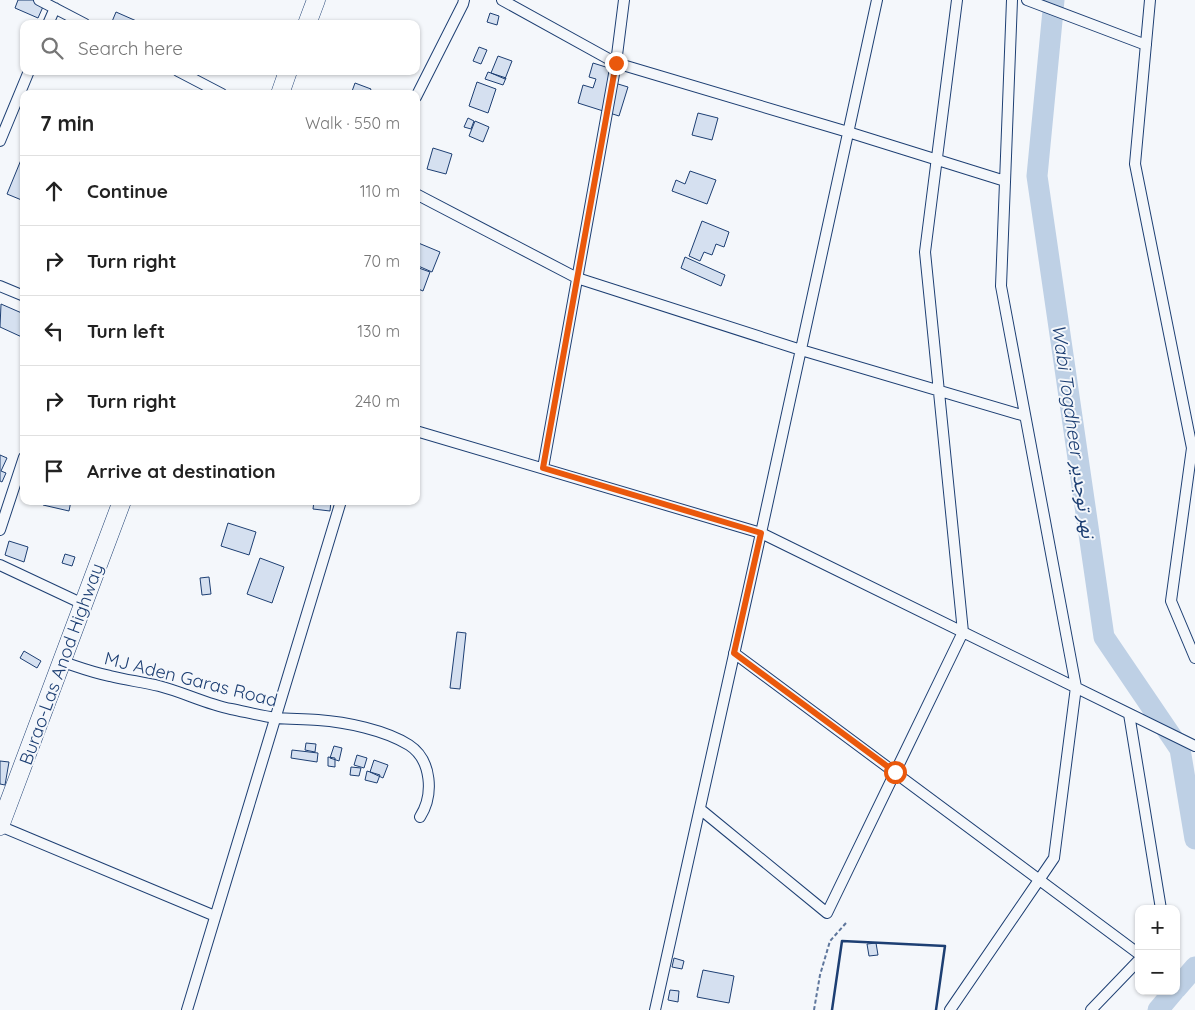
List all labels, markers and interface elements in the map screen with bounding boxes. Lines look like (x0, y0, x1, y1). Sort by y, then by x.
search box (20, 20, 420, 75)
icon: search (38, 34, 66, 62)
text: Search here (78, 36, 183, 60)
route end (605, 52, 628, 75)
text: 7 min (40, 110, 94, 136)
text: Walk · 550 m (305, 113, 400, 133)
icon: ahead (40, 177, 68, 205)
text: Continue (87, 179, 168, 203)
text: 110 m (360, 181, 400, 201)
icon: right (40, 247, 68, 275)
text: Turn right (87, 249, 176, 273)
text: 70 m (363, 251, 400, 271)
icon: left (40, 317, 68, 345)
text: Turn left (87, 319, 165, 343)
text: 130 m (357, 321, 400, 341)
water label: Wabi Togdheer نهر توجدير (1047, 323, 1101, 541)
icon: right (40, 387, 68, 415)
text: Turn right (87, 389, 176, 413)
text: 240 m (354, 391, 400, 411)
icon: arrive (40, 457, 68, 485)
text: Arrive at destination (87, 459, 276, 483)
street label: Burao-Las Anod Highway (14, 560, 108, 768)
street label: MJ Aden Garas Road (102, 646, 280, 712)
route start (884, 761, 907, 784)
map controls (1135, 905, 1180, 995)
button: + (1135, 905, 1180, 950)
button: − (1135, 950, 1180, 995)

